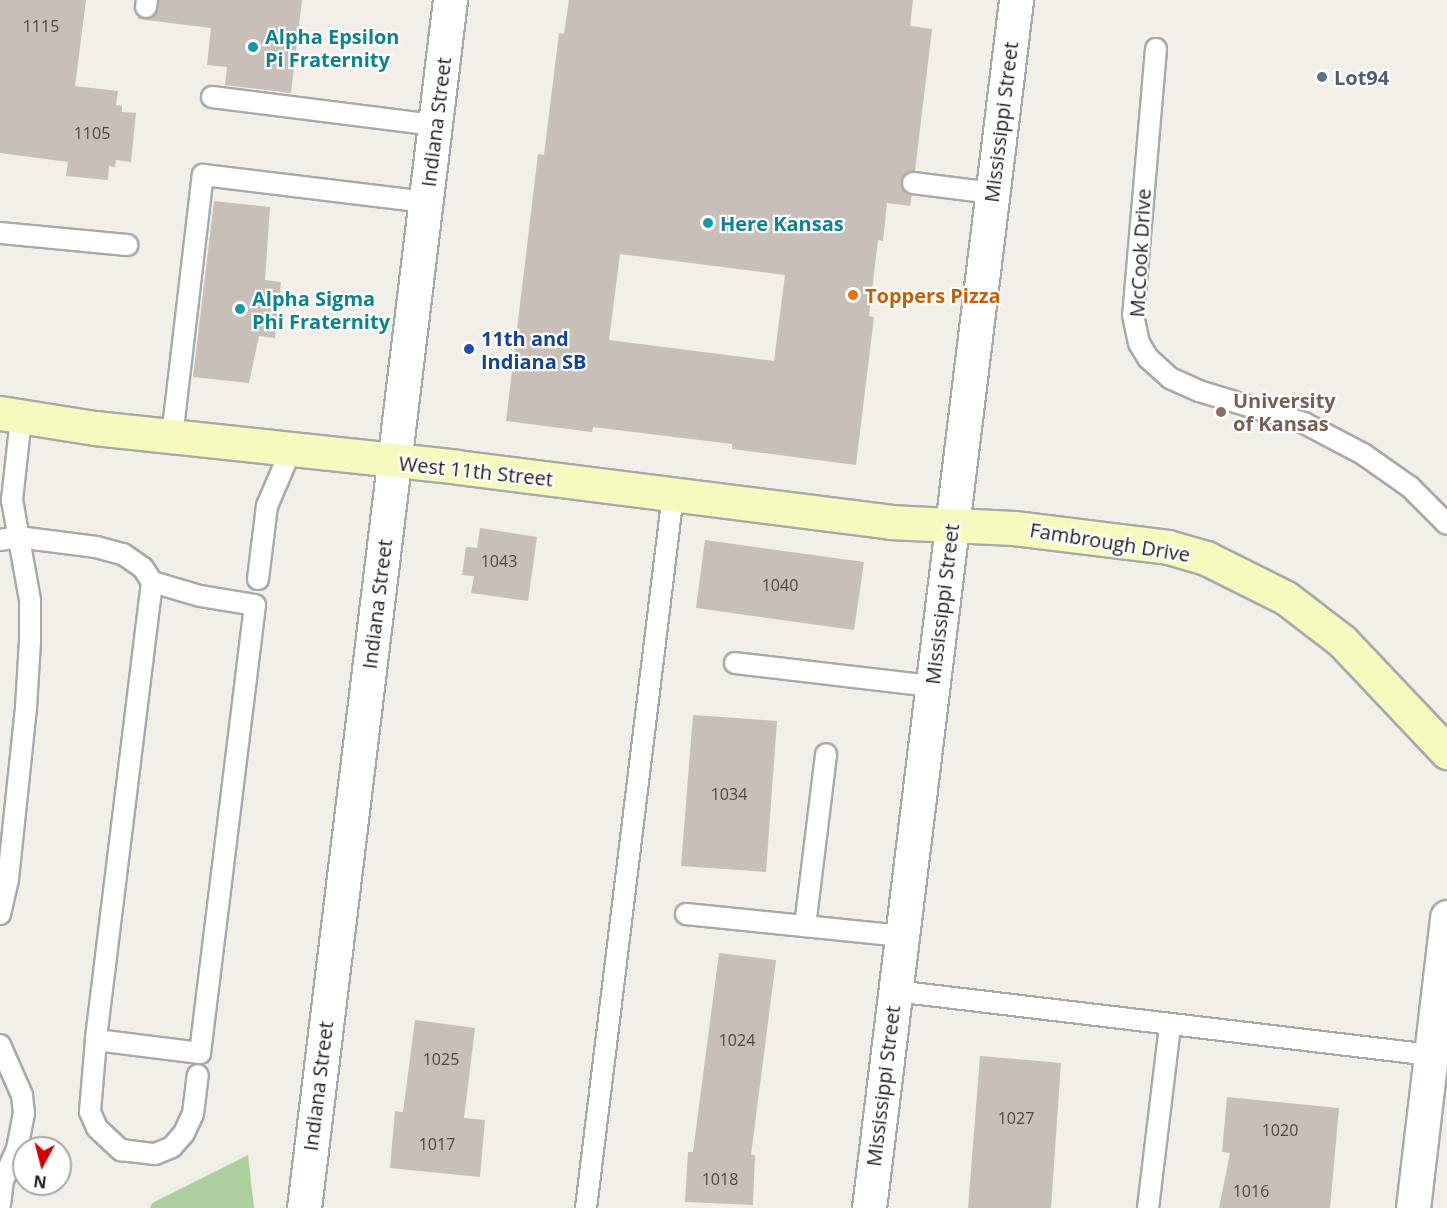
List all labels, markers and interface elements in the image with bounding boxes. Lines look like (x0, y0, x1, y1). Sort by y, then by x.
house number: 1115 (23, 16, 59, 36)
place label: Alpha Epsilon Pi Fraternity (265, 24, 400, 71)
marker: Alpha Epsilon Pi Fraternity (246, 40, 260, 54)
street label: Mississippi Street (979, 40, 1023, 204)
street label: Indiana Street (416, 56, 456, 188)
place label: Lot94 (1334, 65, 1389, 89)
marker: Lot94 (1315, 70, 1329, 84)
house number: 1105 (74, 123, 110, 143)
street label: McCook Drive (1125, 188, 1155, 318)
place label: Here Kansas (720, 211, 844, 235)
marker: Here Kansas (701, 216, 715, 230)
place label: Toppers Pizza (865, 283, 1001, 307)
place label: Alpha Sigma Phi Fraternity (252, 286, 390, 333)
marker: Toppers Pizza (846, 288, 860, 302)
marker: Alpha Sigma Phi Fraternity (233, 302, 247, 316)
place label: 11th and Indiana SB (481, 326, 586, 373)
marker: 11th and Indiana SB (462, 342, 476, 356)
place label: University of Kansas (1233, 388, 1336, 435)
marker: University of Kansas (1214, 405, 1228, 419)
street label: West 11th Street (398, 451, 554, 491)
street label: Fambrough Drive (1028, 517, 1192, 567)
street label: Mississippi Street (920, 522, 964, 686)
street label: Indiana Street (357, 538, 397, 670)
house number: 1043 (481, 551, 517, 571)
house number: 1040 (762, 575, 798, 595)
house number: 1034 (711, 784, 747, 804)
street label: Mississippi Street (861, 1004, 905, 1168)
street label: Indiana Street (298, 1020, 338, 1152)
house number: 1024 (719, 1030, 755, 1050)
house number: 1025 (423, 1049, 459, 1069)
house number: 1027 (998, 1108, 1034, 1128)
house number: 1020 (1262, 1120, 1298, 1140)
house number: 1017 (419, 1134, 455, 1154)
north arrow (12, 1136, 72, 1196)
house number: 1018 (702, 1169, 738, 1189)
text: N (32, 1170, 48, 1194)
house number: 1016 (1233, 1181, 1269, 1201)

